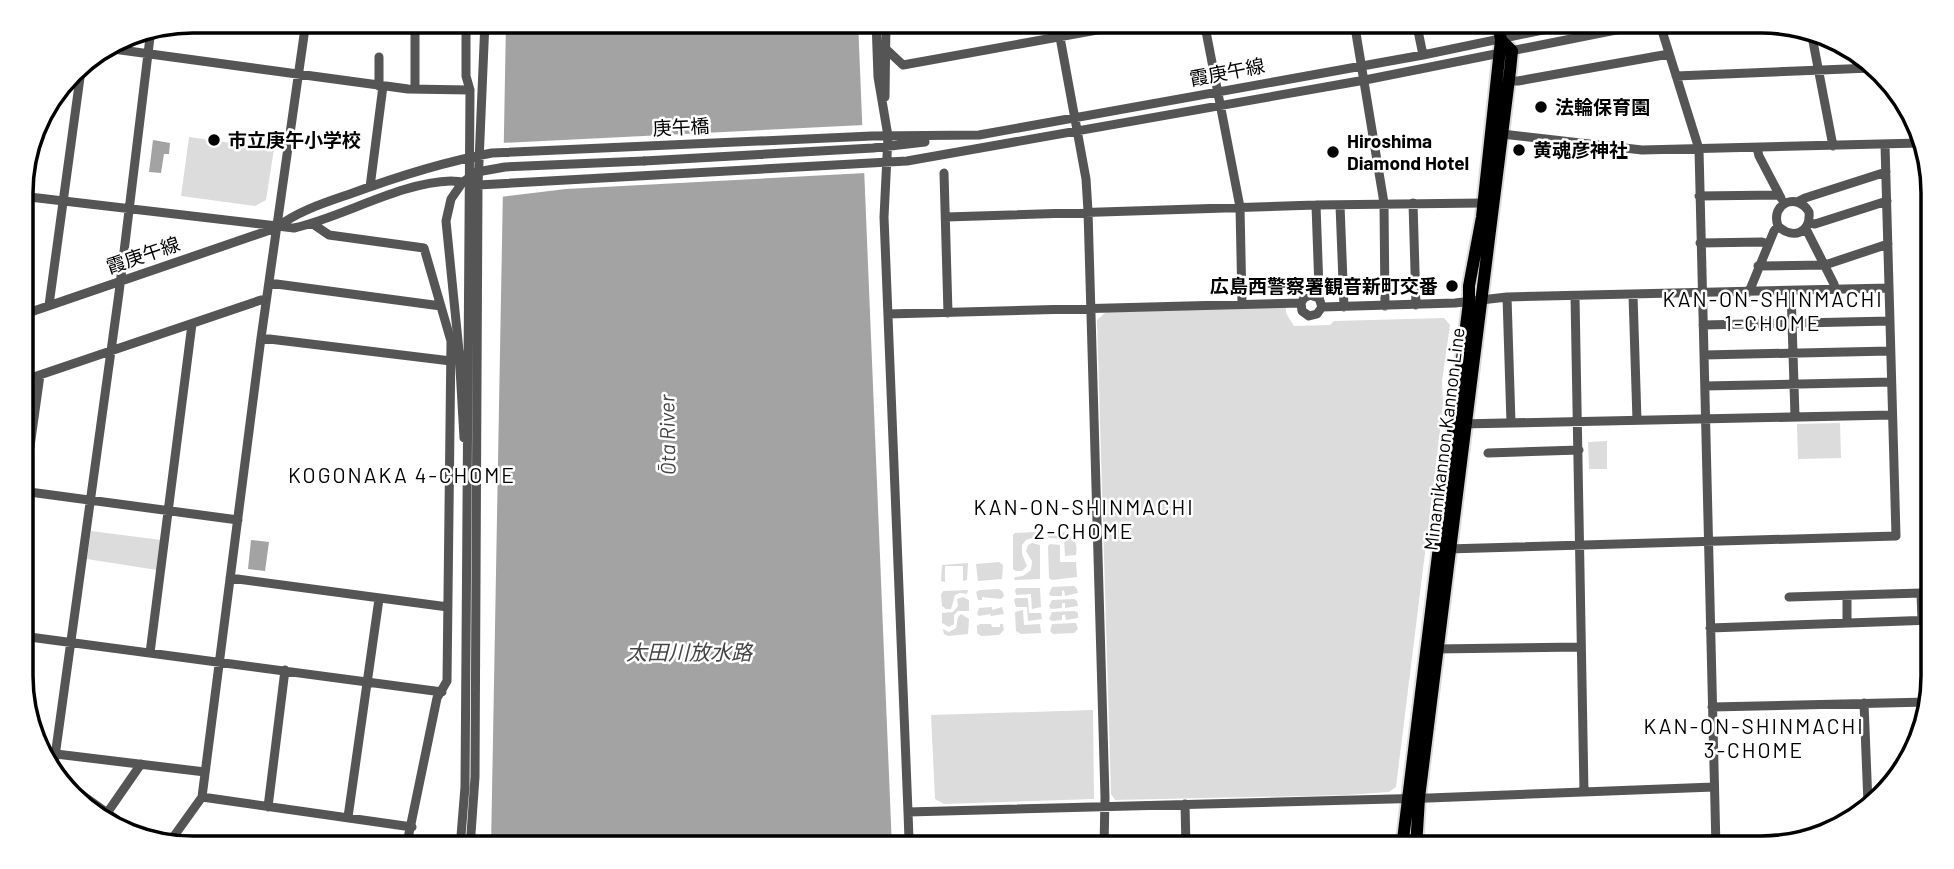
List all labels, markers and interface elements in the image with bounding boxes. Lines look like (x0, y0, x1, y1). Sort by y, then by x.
street label: 霞庚午線 (1187, 53, 1266, 90)
place label: 法輪保育園 (1555, 95, 1650, 118)
marker: 法輪保育園 (1533, 99, 1549, 115)
street label: 庚午橋 (652, 114, 710, 139)
place label: 市立庚午小学校 (228, 128, 361, 151)
place label: Hiroshima Diamond Hotel (1347, 129, 1469, 174)
marker: 市立庚午小学校 (206, 132, 222, 148)
place label: 黄魂彦神社 (1533, 138, 1628, 161)
marker: 黄魂彦神社 (1511, 142, 1527, 158)
marker: Hiroshima Diamond Hotel (1325, 144, 1341, 160)
street label: 霞庚午線 (103, 231, 183, 278)
place label: 広島西警察署観音新町交番 (1210, 274, 1438, 297)
marker: 広島西警察署観音新町交番 (1444, 278, 1460, 294)
district label: KAN-ON-SHINMACHI 1-CHOME (1662, 286, 1884, 335)
street label: Minamikannon Kannon Line (1418, 326, 1469, 552)
water label: Ōta River (653, 394, 680, 475)
district label: KOGONAKA 4-CHOME (288, 462, 516, 487)
district label: KAN-ON-SHINMACHI 2-CHOME (973, 494, 1195, 543)
water label: 太田川放水路 (626, 639, 754, 664)
district label: KAN-ON-SHINMACHI 3-CHOME (1643, 713, 1865, 762)

